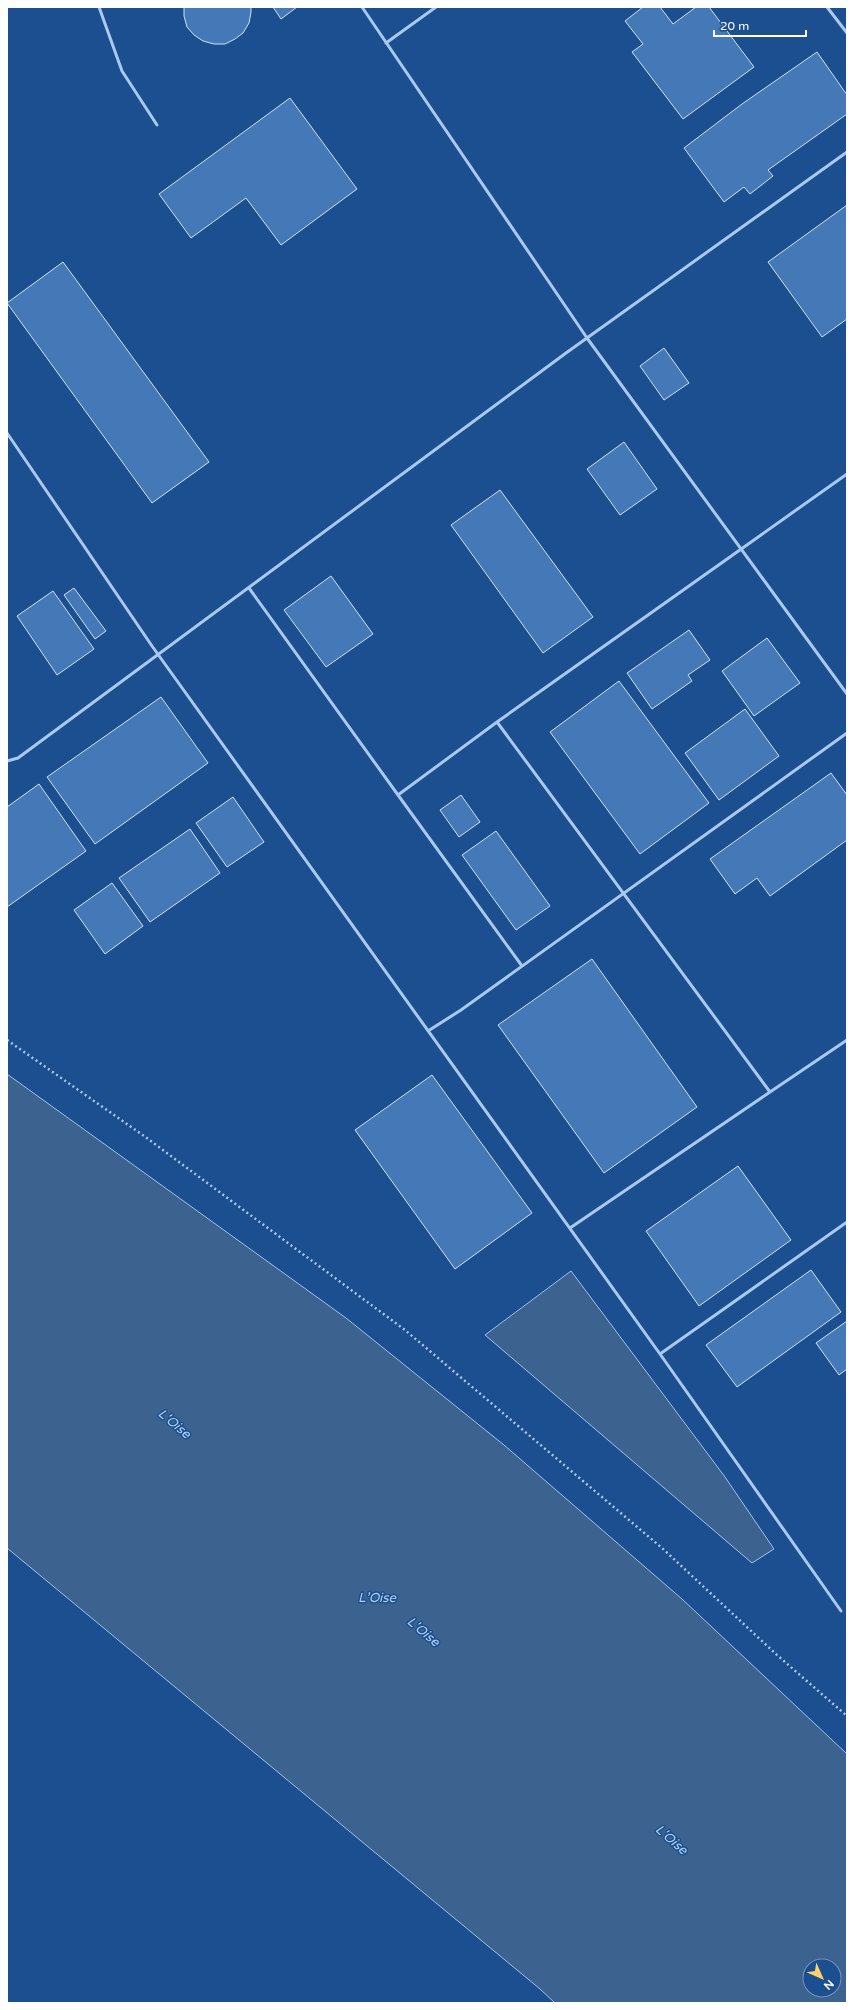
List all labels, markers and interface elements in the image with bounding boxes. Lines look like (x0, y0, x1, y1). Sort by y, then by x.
scale bar (714, 12, 806, 38)
text: 20 m (720, 19, 749, 33)
water label: L'Oise (155, 1406, 194, 1442)
water label: L’Oise (358, 1590, 397, 1606)
water label: L'Oise (404, 1614, 443, 1650)
water label: L'Oise (652, 1821, 691, 1859)
north arrow (802, 1958, 842, 1998)
text: N (821, 1977, 836, 1992)

